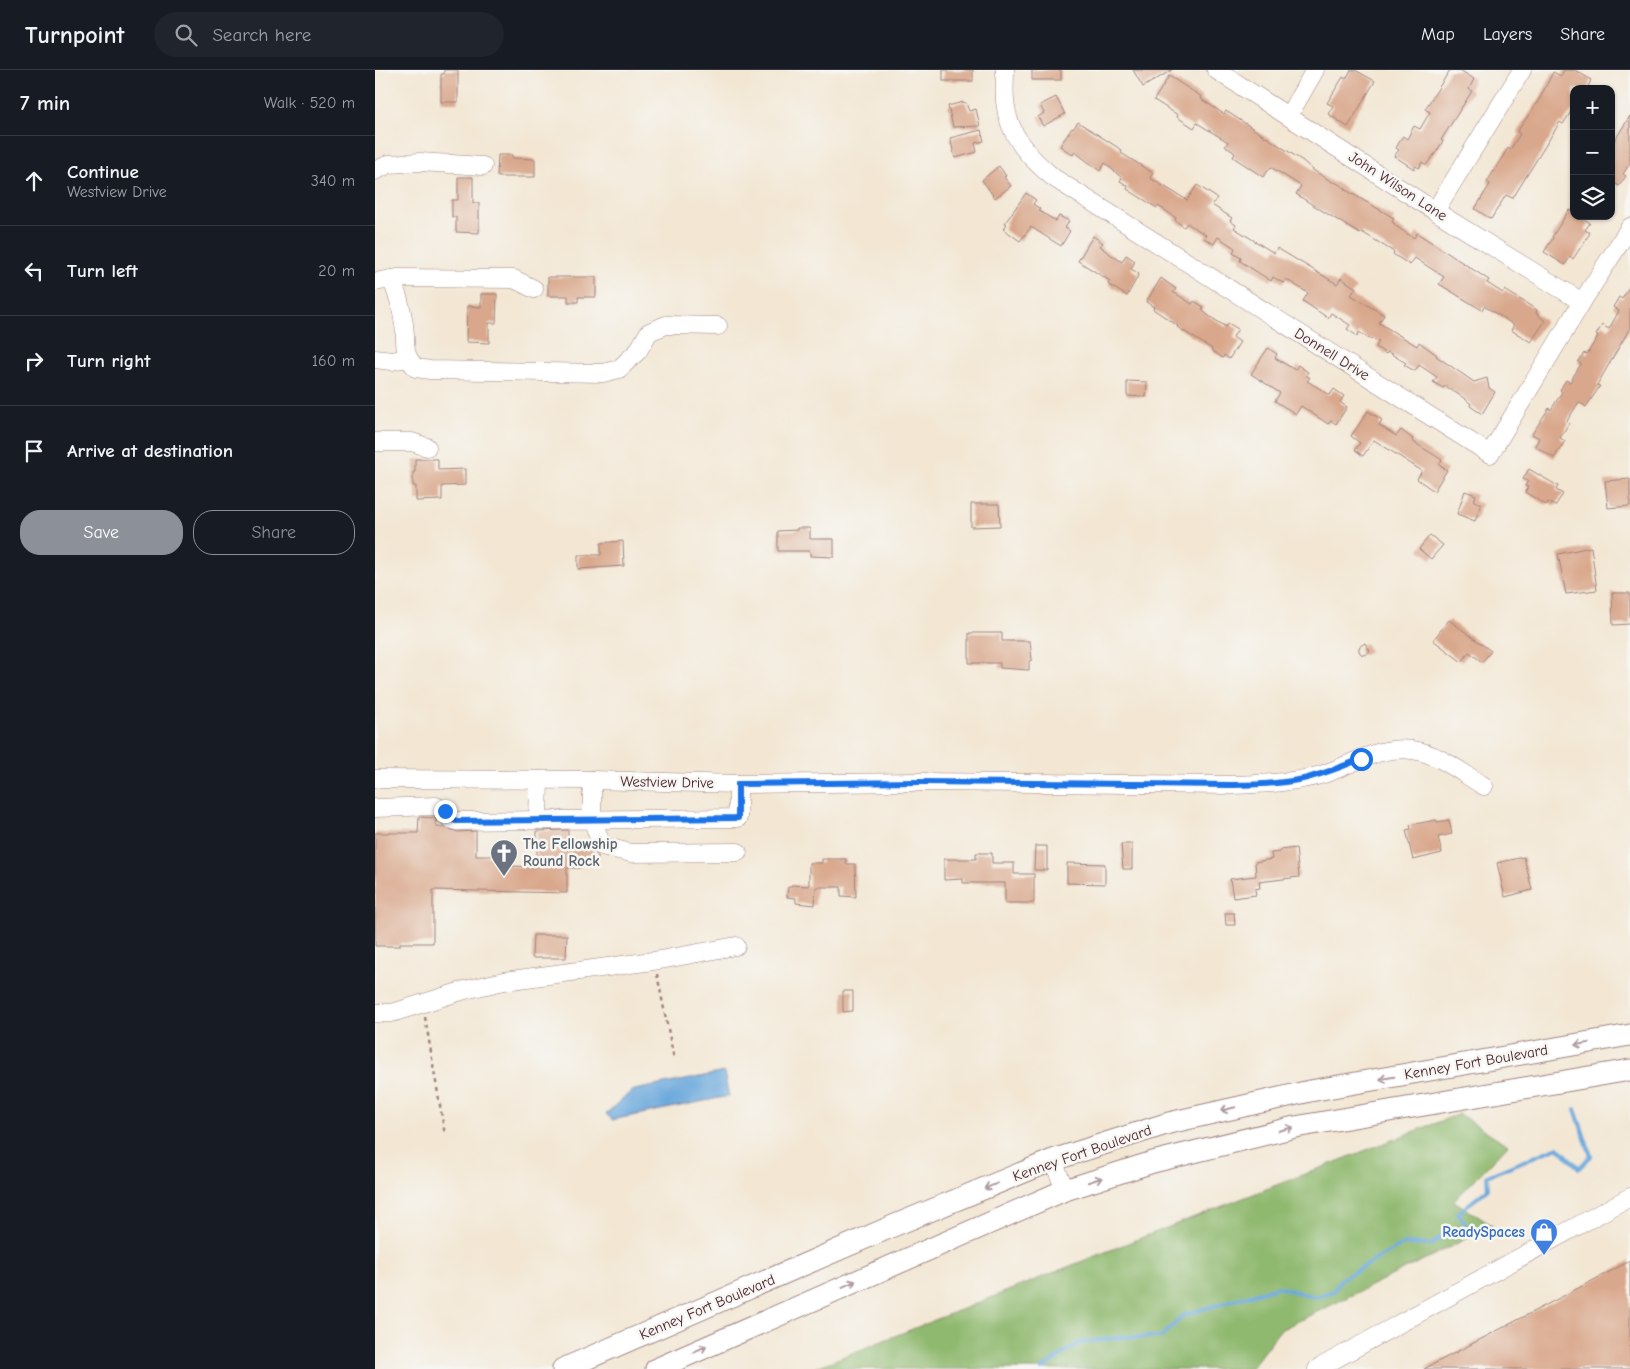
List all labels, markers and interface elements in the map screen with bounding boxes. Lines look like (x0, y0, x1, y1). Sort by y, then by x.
search box (154, 12, 504, 57)
text: Turnpoint (25, 21, 124, 49)
icon: search (172, 21, 200, 49)
text: Search here (212, 24, 311, 46)
text: Map (1421, 24, 1455, 45)
text: Layers (1483, 24, 1532, 45)
text: Share (1560, 24, 1605, 45)
map controls (1570, 85, 1615, 220)
button: + (1570, 85, 1615, 130)
text: 7 min (20, 91, 70, 115)
text: Walk · 520 m (264, 94, 355, 112)
button: − (1570, 130, 1615, 175)
street label: John Wilson Lane (1345, 147, 1451, 225)
text: Continue (67, 161, 139, 183)
icon: ahead (20, 167, 48, 195)
text: 340 m (311, 172, 355, 190)
button: layers (1570, 175, 1615, 220)
text: Westview Drive (67, 183, 167, 201)
icon: left (20, 257, 48, 285)
text: Turn left (67, 260, 138, 282)
text: 20 m (318, 262, 355, 280)
street label: Donnell Drive (1291, 324, 1373, 384)
icon: right (20, 347, 48, 375)
text: Turn right (67, 350, 151, 372)
text: 160 m (312, 352, 355, 370)
icon: arrive (20, 437, 48, 465)
text: Arrive at destination (67, 440, 233, 462)
button: Save (20, 510, 183, 555)
button: Share (193, 510, 355, 555)
route start (1350, 748, 1373, 771)
street label: Westview Drive (620, 772, 714, 792)
route end (434, 800, 457, 823)
place label: The Fellowship Round Rock (523, 835, 618, 870)
church icon: The Fellowship Round Rock (489, 838, 519, 877)
one-way arrow (1574, 1039, 1590, 1049)
street label: Kenney Fort Boulevard (1403, 1040, 1549, 1084)
one-way arrow (1380, 1073, 1396, 1083)
one-way arrow (1221, 1105, 1237, 1115)
street label: Kenney Fort Boulevard (1010, 1121, 1154, 1185)
one-way arrow (1278, 1124, 1294, 1133)
one-way arrow (1087, 1175, 1103, 1184)
one-way arrow (983, 1182, 998, 1191)
shop icon: ReadySpaces (1529, 1217, 1559, 1256)
place label: ReadySpaces (1442, 1223, 1525, 1241)
street label: Kenney Fort Boulevard (636, 1270, 778, 1344)
one-way arrow (841, 1278, 856, 1288)
one-way arrow (692, 1344, 707, 1354)

